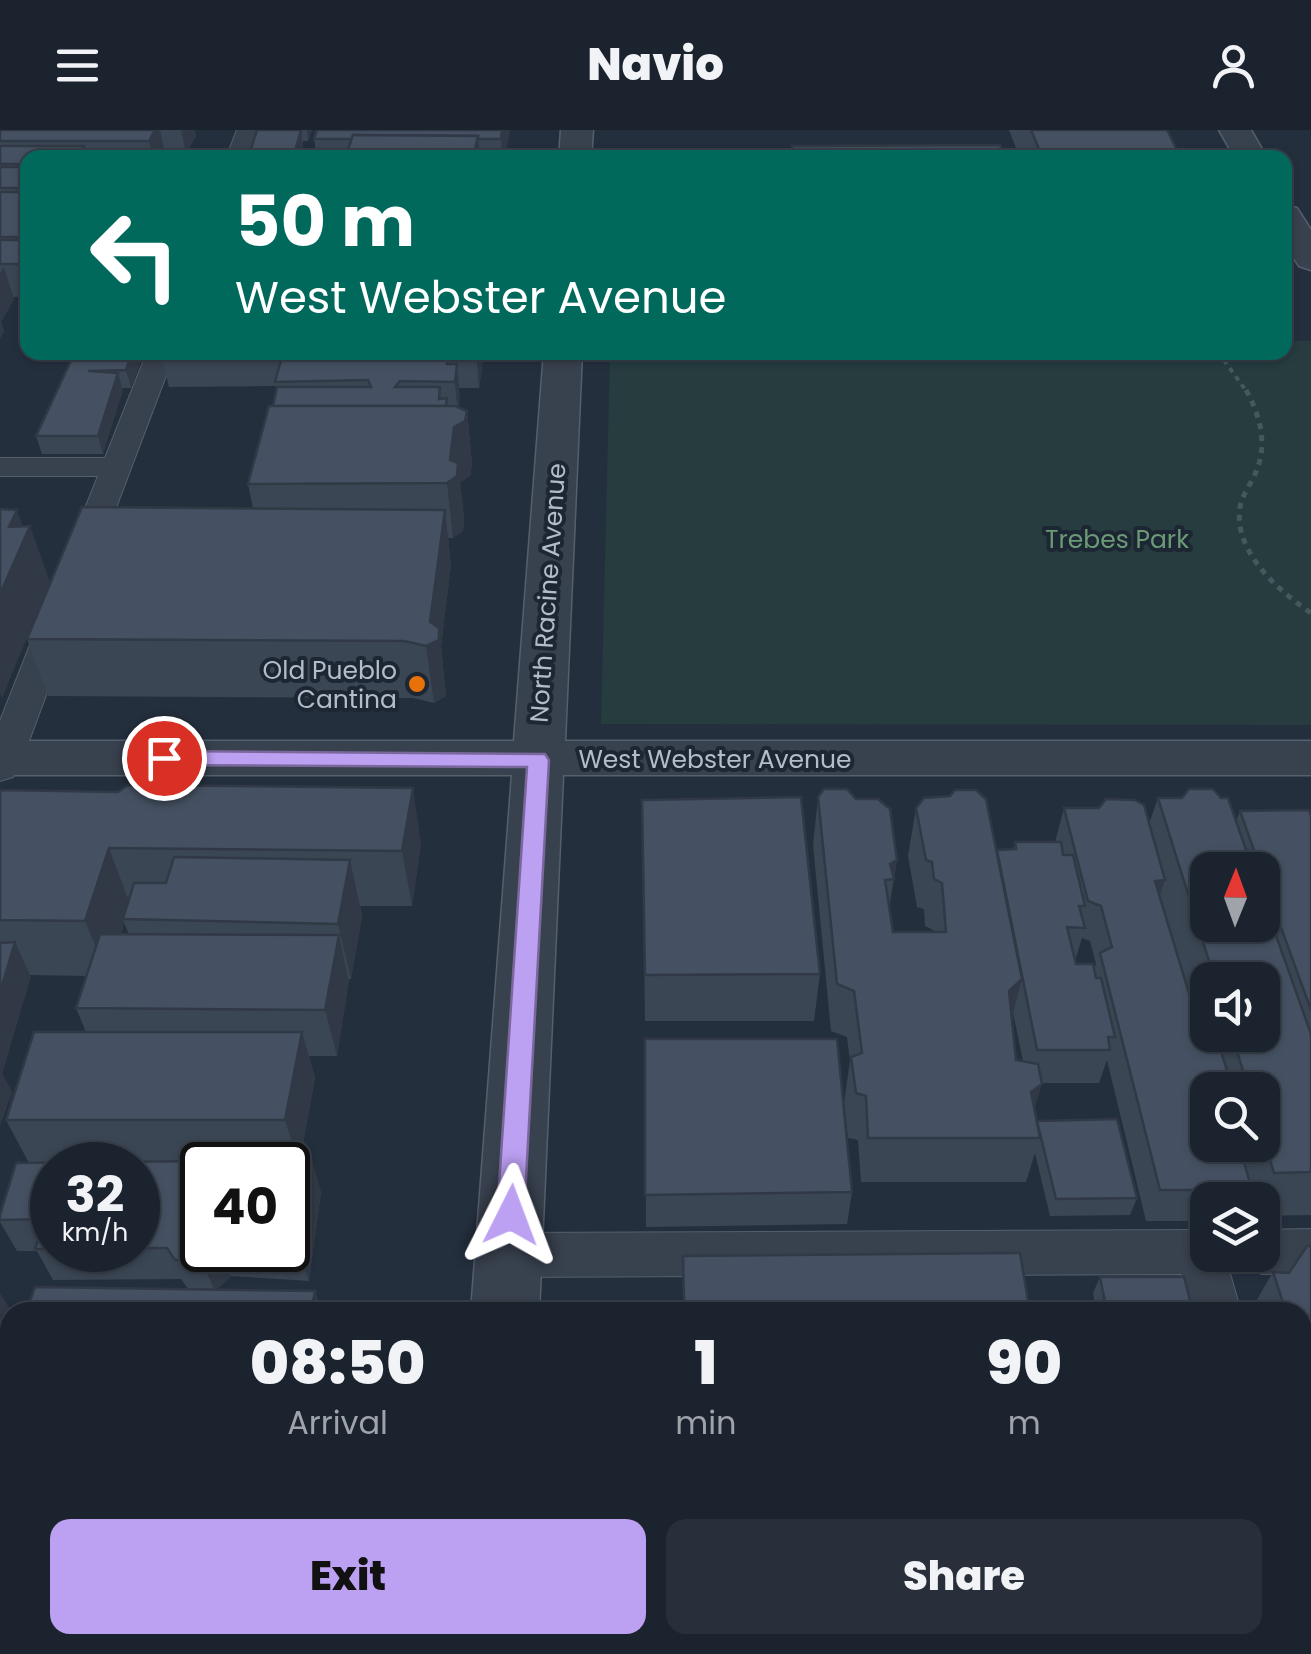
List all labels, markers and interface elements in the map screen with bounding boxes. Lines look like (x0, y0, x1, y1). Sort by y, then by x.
text: Navio (587, 33, 724, 96)
icon: menu (50, 38, 105, 93)
icon: person (1206, 38, 1261, 93)
text: 50 m (235, 172, 415, 271)
icon: left (70, 190, 200, 320)
text: West Webster Avenue (235, 266, 727, 329)
street label: North Racine Avenue (521, 462, 575, 724)
park label: Trebes Park (1045, 522, 1189, 557)
place label: Old Pueblo Cantina (263, 653, 397, 717)
marker: Old Pueblo Cantina (406, 673, 428, 695)
pin (122, 716, 207, 801)
icon: arrive (137, 731, 192, 786)
street label: West Webster Avenue (578, 742, 852, 777)
north arrow (1190, 852, 1280, 942)
map controls (1190, 852, 1280, 1272)
button: sound (1190, 962, 1280, 1052)
button: search (1190, 1072, 1280, 1162)
speed limit sign: 40 (180, 1142, 310, 1272)
text: 32 (66, 1159, 124, 1230)
position arrow (459, 1163, 563, 1267)
button: layers (1190, 1182, 1280, 1272)
text: km/h (62, 1215, 128, 1250)
text: 08:50 (250, 1321, 425, 1405)
text: 1 (694, 1321, 717, 1405)
text: 90 (986, 1321, 1062, 1405)
text: Arrival (287, 1400, 388, 1445)
text: min (675, 1400, 736, 1445)
text: m (1008, 1400, 1041, 1445)
button: Exit (50, 1519, 646, 1634)
button: Share (666, 1519, 1262, 1634)

